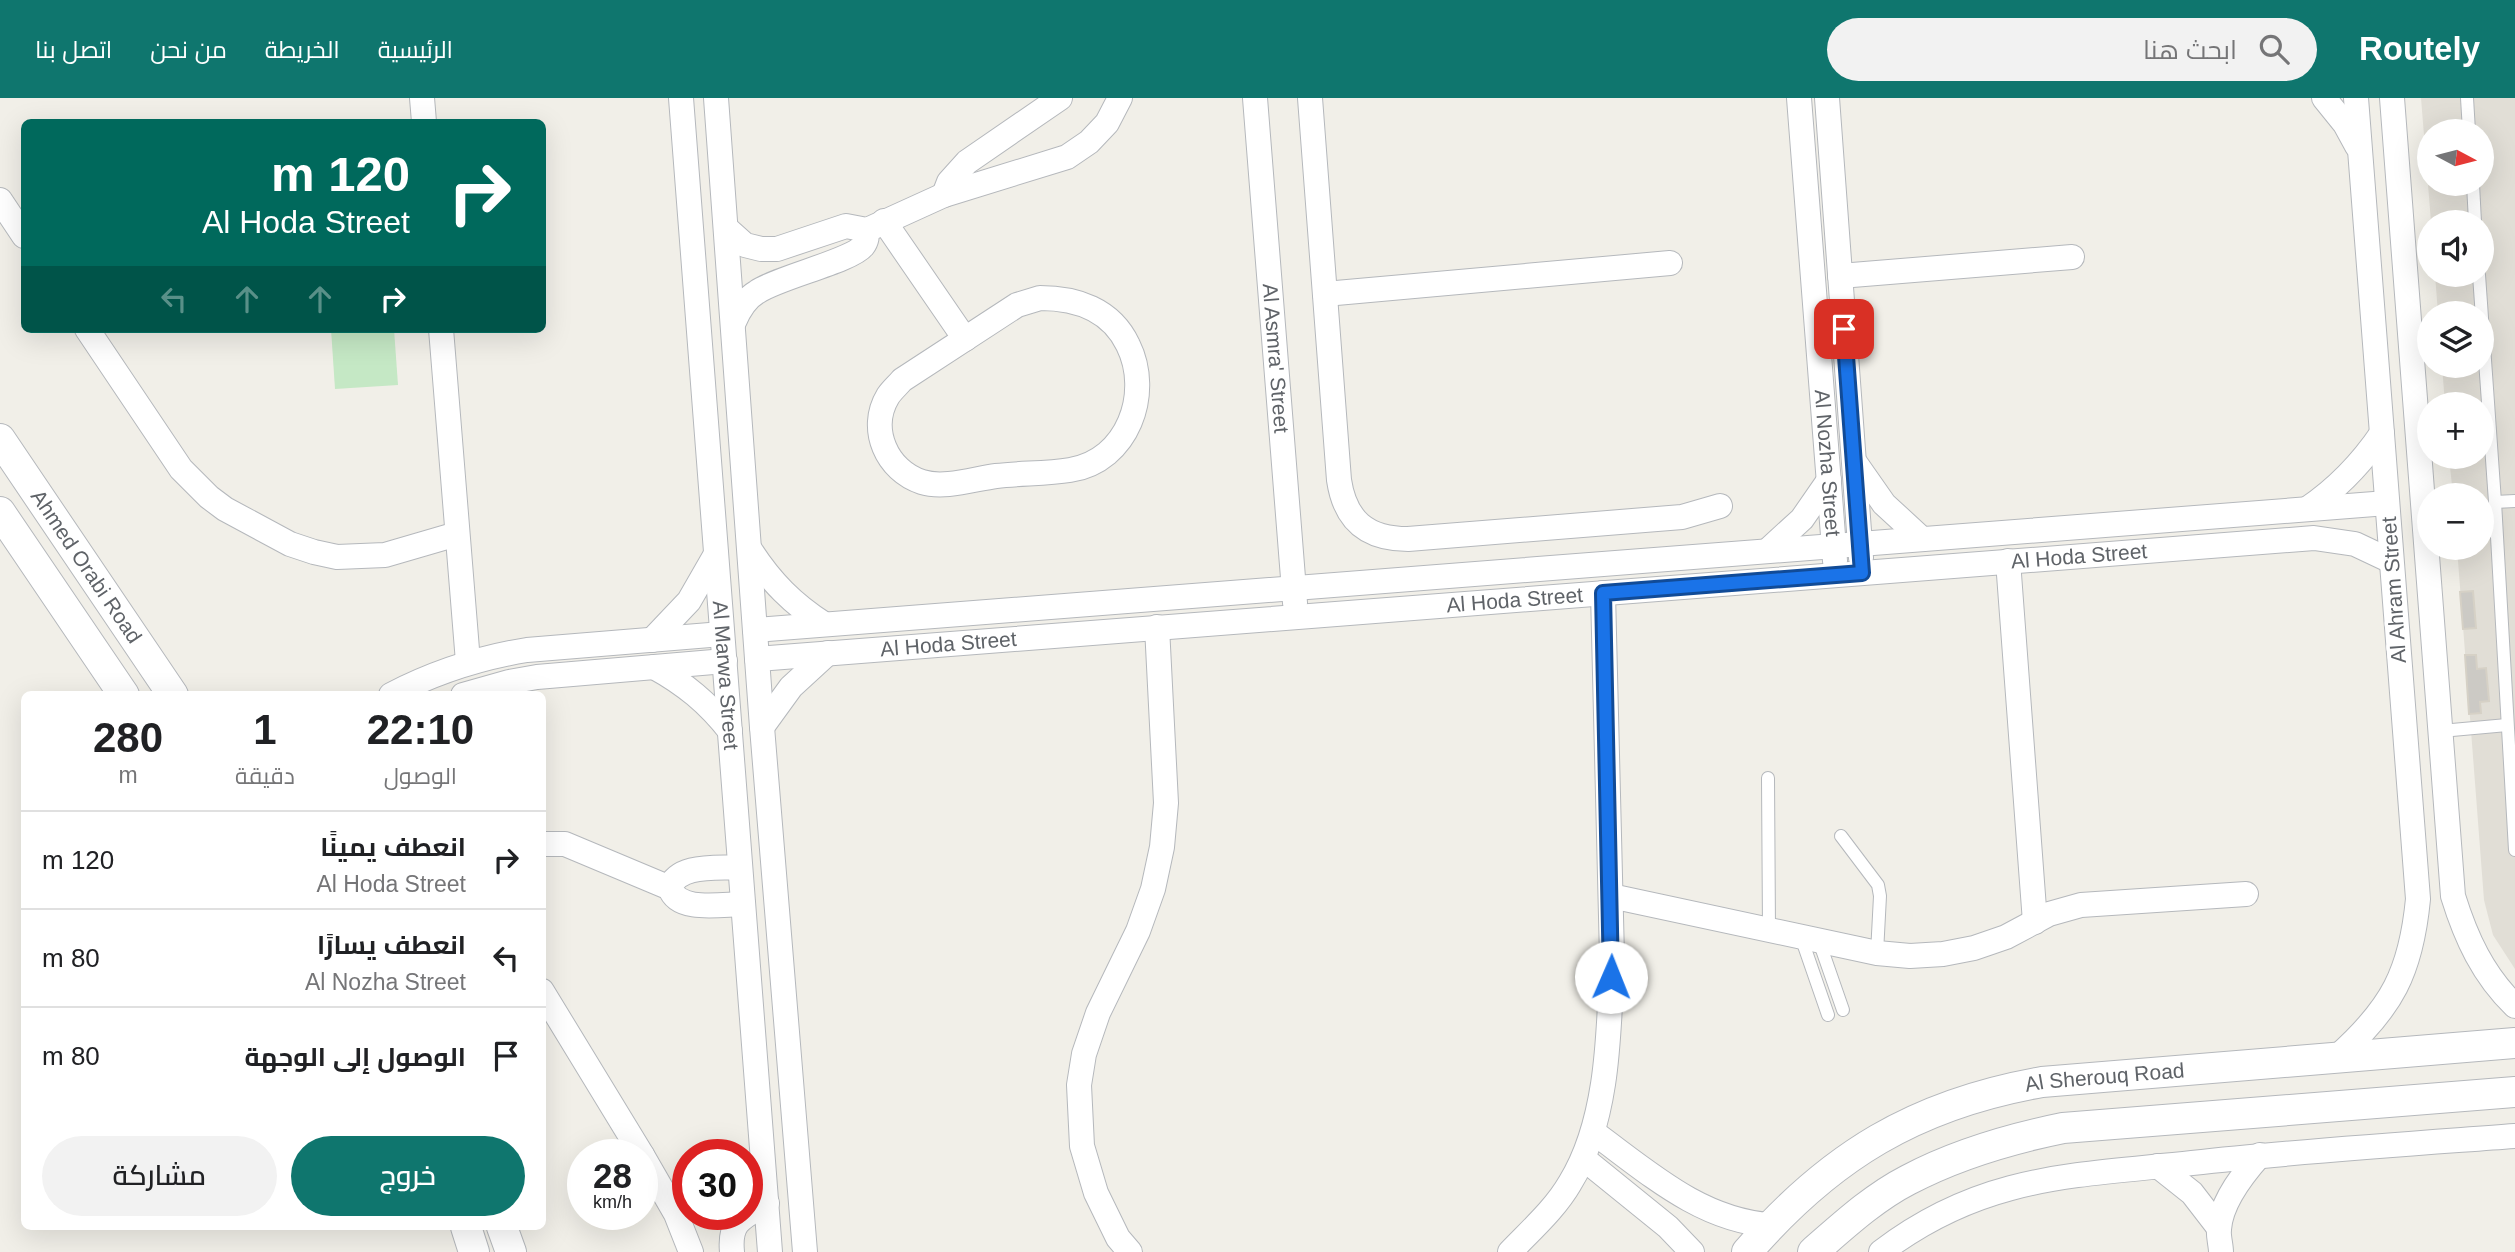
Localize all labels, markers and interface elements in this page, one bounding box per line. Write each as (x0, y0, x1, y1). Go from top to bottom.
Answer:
search box (1827, 18, 2317, 81)
icon: search (2255, 30, 2293, 68)
text: Routely (2359, 30, 2480, 67)
text: ابحث هنا (2143, 35, 2237, 65)
text: اتصل بنا (35, 36, 112, 63)
text: من نحن (150, 36, 227, 63)
text: الخريطة (265, 36, 340, 63)
text: الرئيسية (378, 36, 453, 63)
north arrow (2417, 119, 2494, 196)
map controls (2417, 119, 2494, 560)
text: 120 m (271, 147, 410, 201)
icon: right (434, 147, 525, 238)
text: Al Hoda Street (202, 204, 410, 240)
button: sound (2417, 210, 2494, 287)
icon: left (155, 280, 193, 318)
icon: ahead (228, 280, 266, 318)
icon: ahead (301, 280, 339, 318)
icon: right (374, 280, 412, 318)
street label: Al Asmra' Street (1259, 282, 1294, 434)
pin (1814, 299, 1874, 359)
button: layers (2417, 301, 2494, 378)
icon: arrive (1825, 310, 1863, 348)
street label: Al Nozha Street (1811, 389, 1845, 537)
button: + (2417, 392, 2494, 469)
button: − (2417, 483, 2494, 560)
street label: Ahmed Orabi Road (27, 485, 147, 647)
street label: Al Ahram Street (2377, 516, 2410, 664)
street label: Al Hoda Street (2010, 539, 2148, 573)
street label: Al Hoda Street (1446, 583, 1584, 616)
street label: Al Marwa Street (709, 600, 743, 751)
street label: Al Hoda Street (879, 627, 1018, 660)
text: 1 (253, 706, 277, 753)
text: 22:10 (367, 706, 474, 753)
text: 280 (93, 714, 163, 761)
text: m (118, 762, 138, 788)
text: دقيقة (235, 763, 295, 789)
text: الوصول (384, 763, 457, 789)
text: انعطف يمينًا (320, 832, 466, 862)
icon: right (487, 841, 525, 879)
text: 120 m (42, 845, 114, 875)
text: Al Hoda Street (316, 871, 466, 897)
text: انعطف يسارًا (317, 930, 466, 960)
icon: left (487, 939, 525, 977)
position arrow (1574, 940, 1648, 1014)
text: 80 m (42, 943, 100, 973)
text: Al Nozha Street (305, 969, 466, 995)
icon: arrive (487, 1037, 525, 1075)
text: 80 m (42, 1041, 100, 1071)
text: الوصول إلى الوجهة (244, 1042, 466, 1072)
street label: Al Sherouq Road (2023, 1058, 2185, 1096)
button: مشاركة (42, 1136, 277, 1216)
button: خروج (291, 1136, 525, 1216)
speed limit sign: 30 (672, 1139, 763, 1230)
text: 28 (593, 1156, 632, 1195)
text: km/h (593, 1192, 632, 1212)

